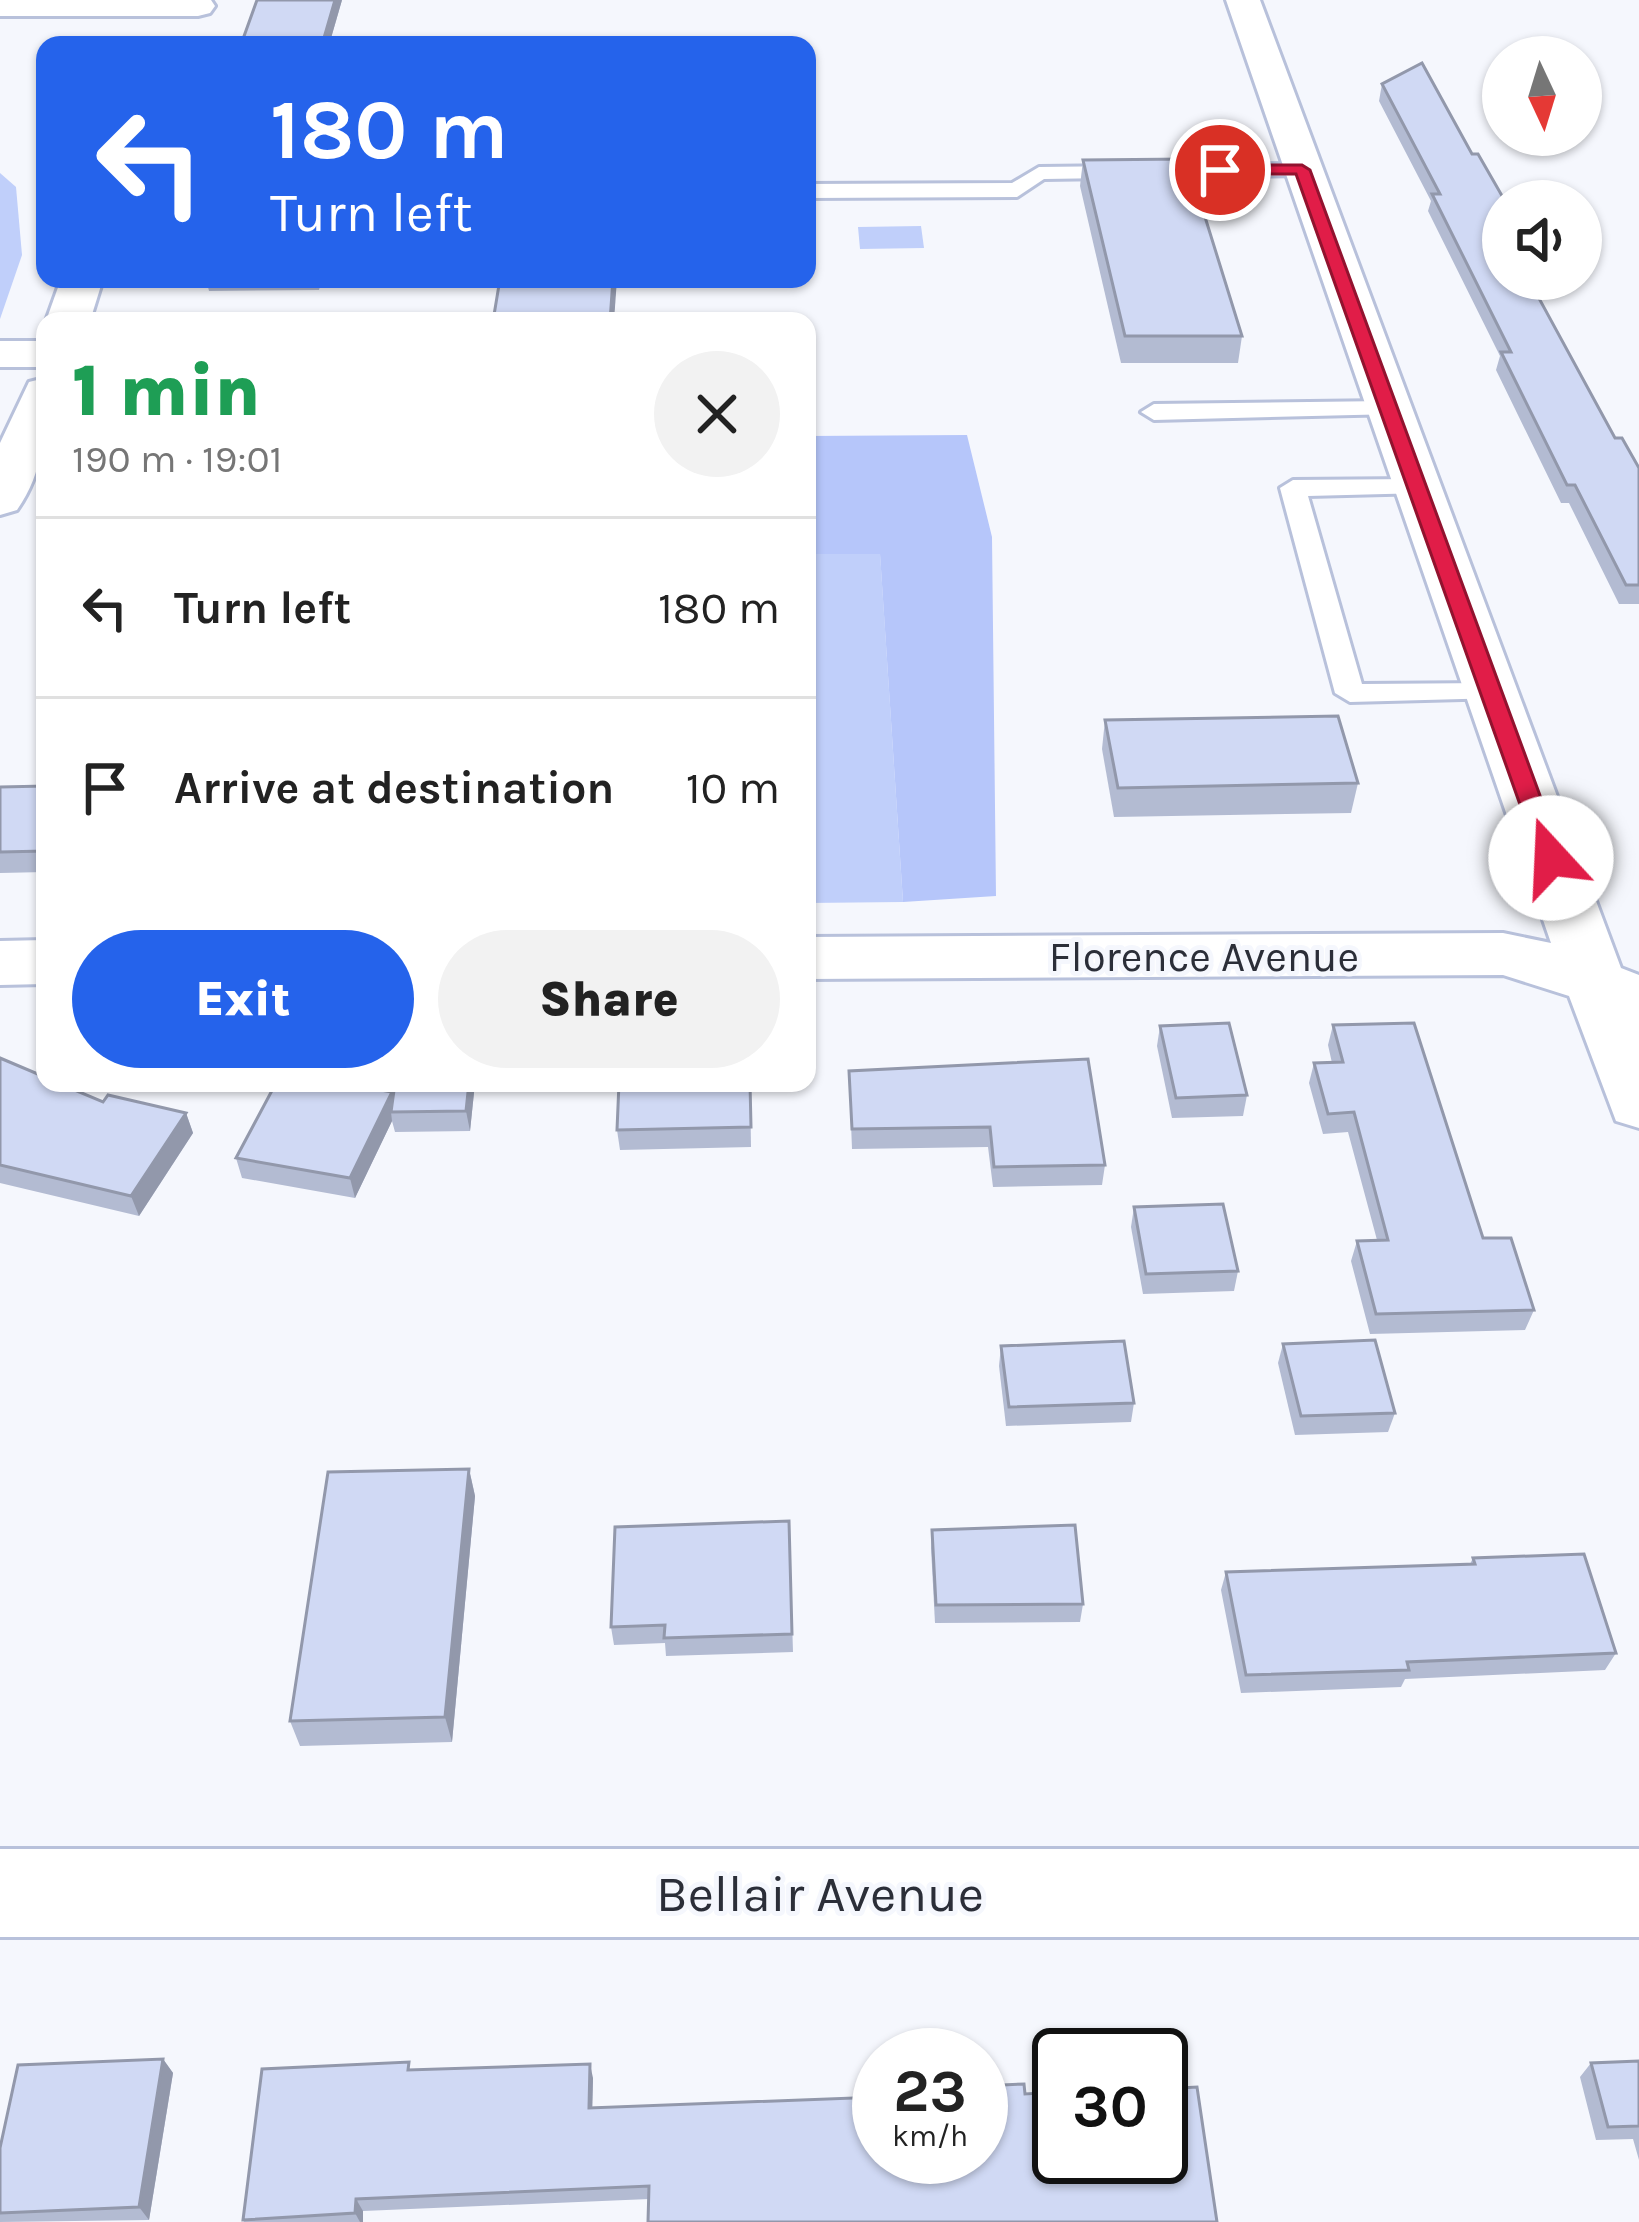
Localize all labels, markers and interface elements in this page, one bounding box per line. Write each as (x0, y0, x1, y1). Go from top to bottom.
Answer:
north arrow (1482, 36, 1602, 156)
map controls (1482, 36, 1602, 300)
text: 180 m (270, 81, 508, 179)
icon: left (72, 84, 228, 240)
pin (1169, 119, 1271, 221)
icon: arrive (1187, 137, 1253, 203)
button: sound (1482, 180, 1602, 300)
text: Turn left (270, 181, 473, 245)
text: 1 min (72, 349, 261, 433)
button: close (654, 351, 780, 477)
text: 190 m · 19:01 (72, 436, 282, 482)
icon: left (72, 575, 138, 641)
text: Turn left (174, 582, 351, 634)
text: 180 m (658, 582, 780, 634)
icon: arrive (72, 755, 138, 821)
text: Arrive at destination (174, 762, 614, 814)
text: 10 m (686, 762, 780, 814)
position arrow (1488, 795, 1614, 921)
button: Exit (72, 930, 414, 1068)
button: Share (438, 930, 780, 1068)
street label: Florence Avenue (1049, 932, 1359, 982)
street label: Bellair Avenue (656, 1864, 984, 1924)
speed limit sign: 30 (1032, 2028, 1188, 2184)
text: 23 (893, 2056, 967, 2126)
text: km/h (892, 2118, 968, 2154)

